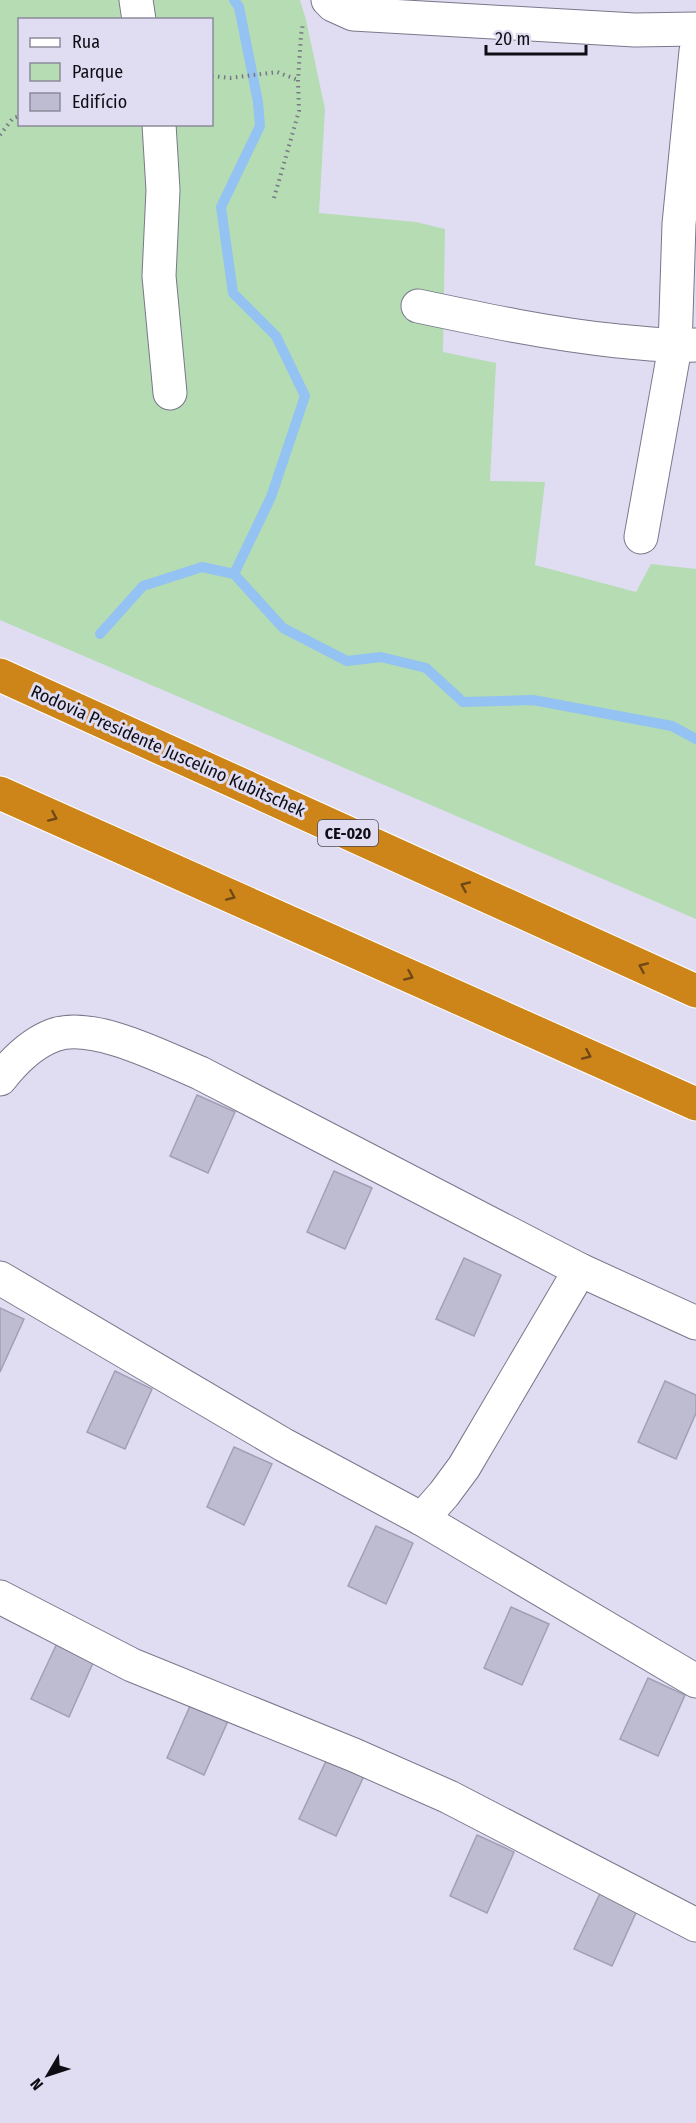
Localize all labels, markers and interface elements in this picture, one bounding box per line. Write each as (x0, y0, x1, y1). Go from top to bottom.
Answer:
legend (18, 18, 213, 126)
scale bar (486, 18, 586, 56)
text: 20 m (495, 28, 530, 50)
text: Rua (72, 31, 100, 53)
text: Parque (72, 61, 123, 83)
text: Edifício (72, 91, 127, 113)
street label: Rodovia Presidente Juscelino Kubitschek (27, 680, 309, 822)
one-way arrow (47, 809, 58, 821)
road number: CE-020 (318, 820, 378, 846)
one-way arrow (461, 881, 472, 893)
one-way arrow (225, 889, 236, 901)
one-way arrow (638, 962, 649, 974)
one-way arrow (403, 968, 414, 980)
one-way arrow (581, 1048, 592, 1060)
north arrow (18, 2045, 78, 2105)
text: N (26, 2074, 47, 2094)

